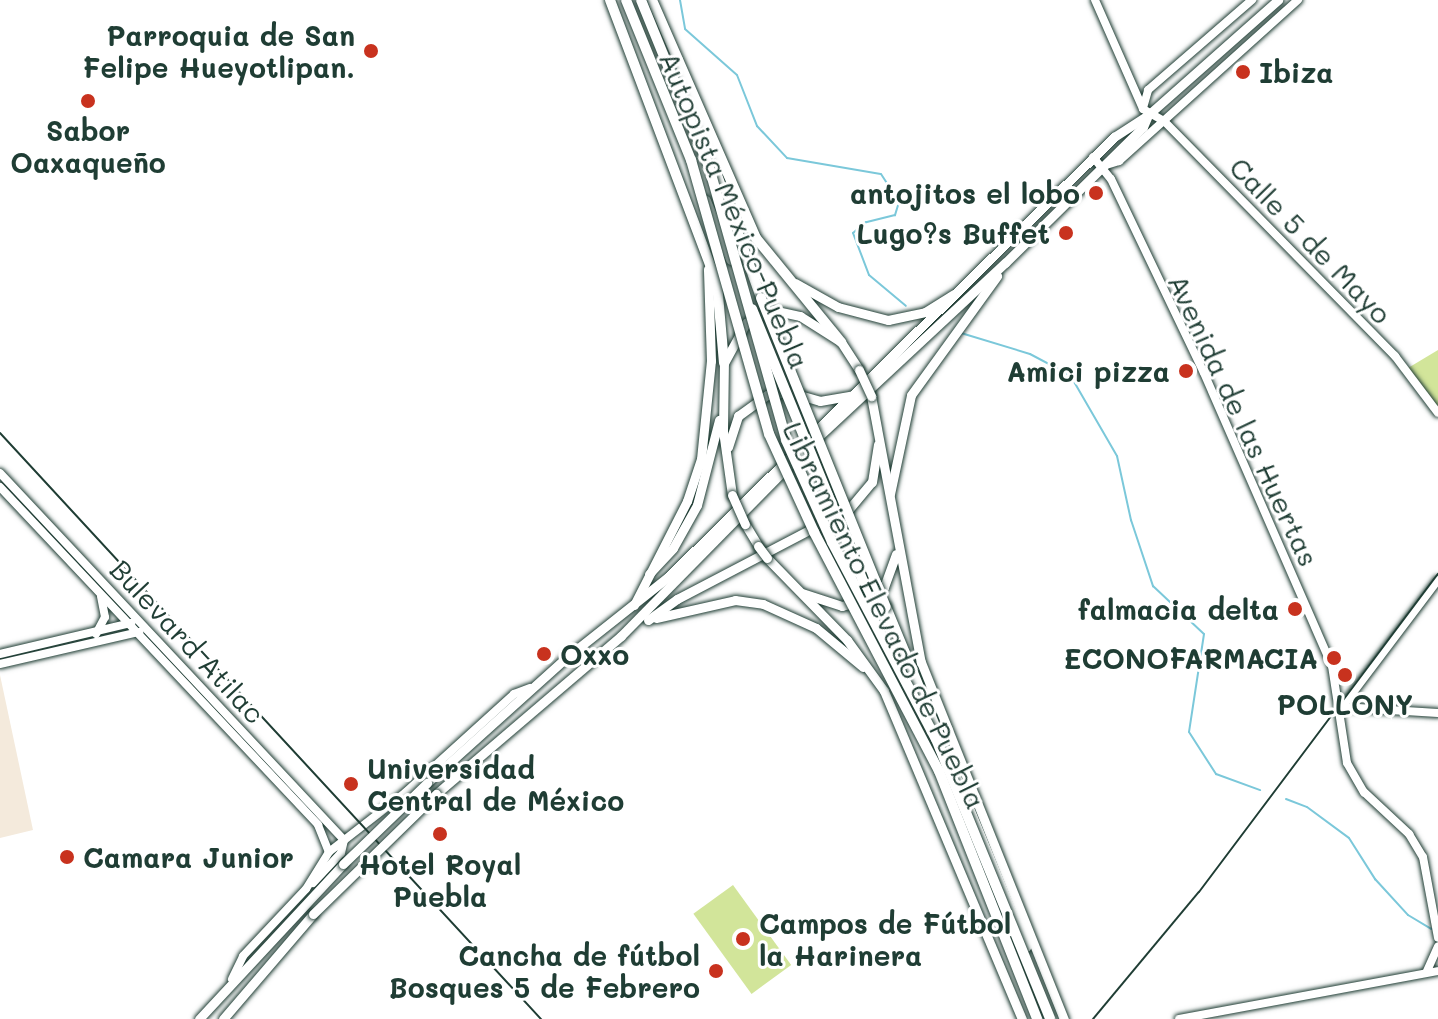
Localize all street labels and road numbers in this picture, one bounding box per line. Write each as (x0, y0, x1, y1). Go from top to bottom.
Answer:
street label: Autopista México-Puebla (653, 46, 817, 374)
street label: Calle 5 de Mayo (1223, 150, 1399, 330)
street label: Avenida de las Huertas (1162, 269, 1326, 571)
street label: Libramiento Elevado de Puebla (776, 416, 994, 814)
street label: Bulevard Atilac (104, 552, 272, 730)

